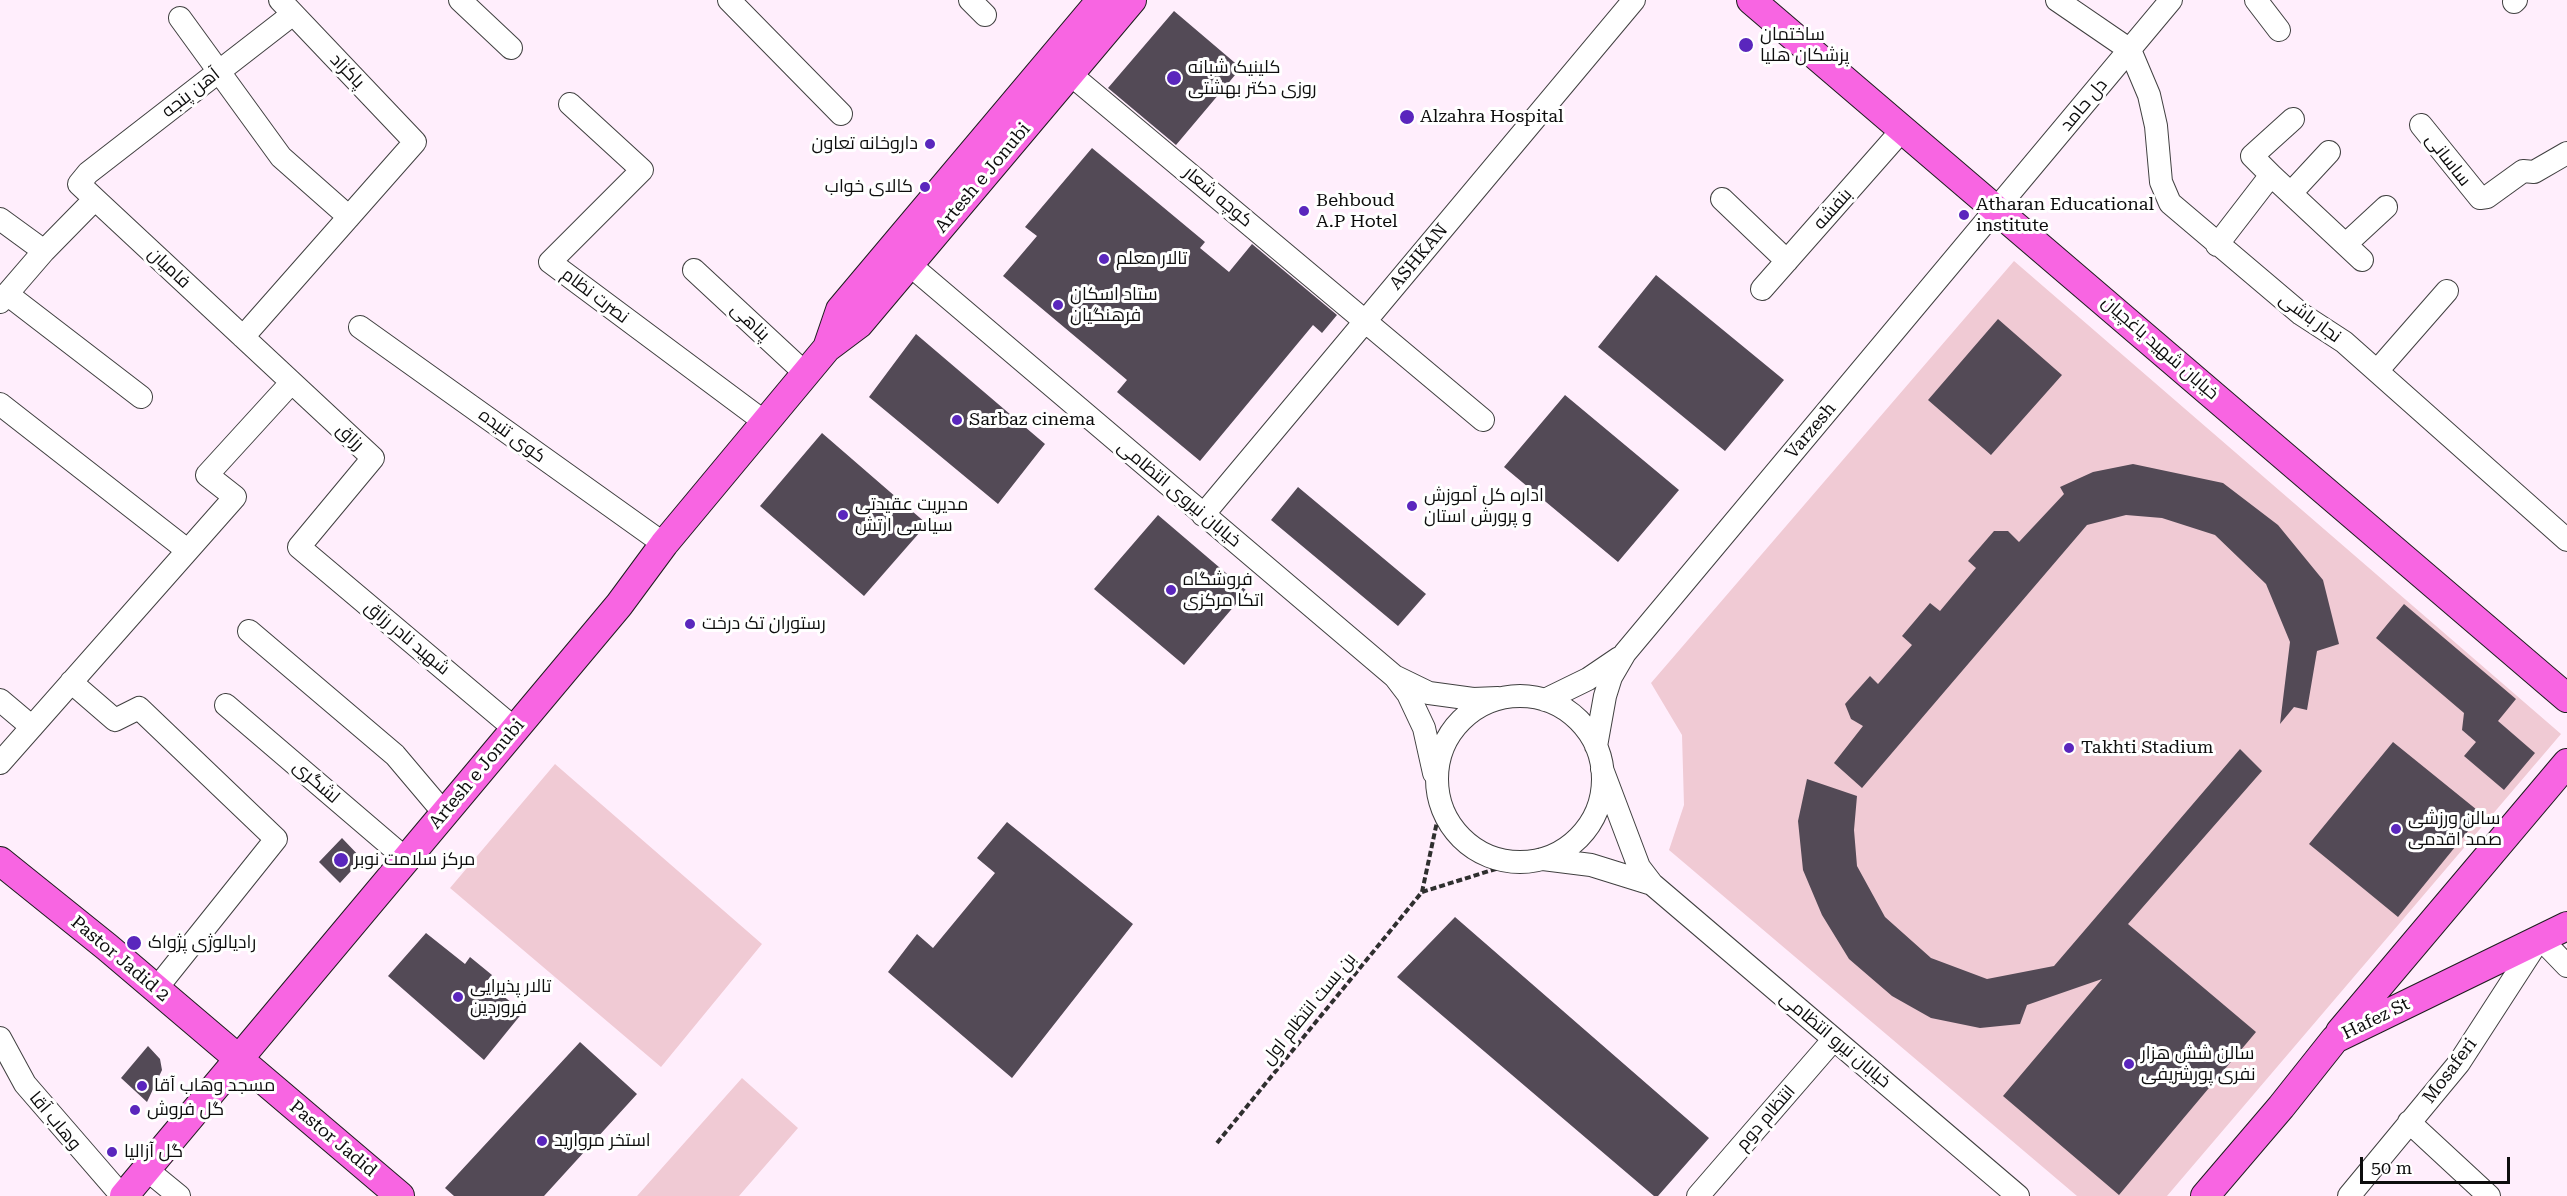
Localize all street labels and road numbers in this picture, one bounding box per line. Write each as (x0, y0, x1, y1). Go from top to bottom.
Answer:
street label: پاکزاد (325, 49, 369, 93)
street label: آهن پنجه (158, 64, 224, 122)
street label: دل حامد (2056, 74, 2112, 136)
street label: Artesh e Jonubi (931, 119, 1035, 237)
street label: ساسانی (2421, 129, 2475, 191)
street label: کوچه شعار (1179, 162, 1257, 232)
street label: بنفشه (1809, 184, 1857, 234)
street label: ASHKAN (1385, 220, 1453, 294)
street label: فامیان (143, 243, 195, 293)
street label: نصرت نظام (557, 264, 633, 328)
street label: نجار باشی (2275, 288, 2345, 348)
street label: خیابان شهید یاغچیان (2097, 291, 2223, 405)
street label: پناهی (726, 299, 774, 345)
street label: Varzesh (1781, 398, 1841, 464)
street label: کوی تنیده (474, 404, 550, 468)
street label: رزاق (332, 419, 368, 455)
street label: خیابان نیروی انتظامی (1113, 436, 1245, 552)
street label: شهید نادر رزاق (360, 596, 454, 680)
street label: Artesh e Jonubi (425, 715, 529, 833)
street label: لشگری (288, 756, 344, 808)
street label: Pastor Jadid 2 (66, 912, 174, 1006)
street label: بن بست انتظام اول (1257, 949, 1361, 1069)
street label: خیابان نیرو انتظامی (1775, 987, 1895, 1093)
street label: Hafez St (2339, 993, 2413, 1045)
street label: Mosaferi (2418, 1034, 2482, 1108)
street label: انتظام دوم (1732, 1081, 1800, 1155)
street label: وهاب آقا (24, 1088, 86, 1154)
street label: Pastor Jadid (285, 1096, 381, 1182)

